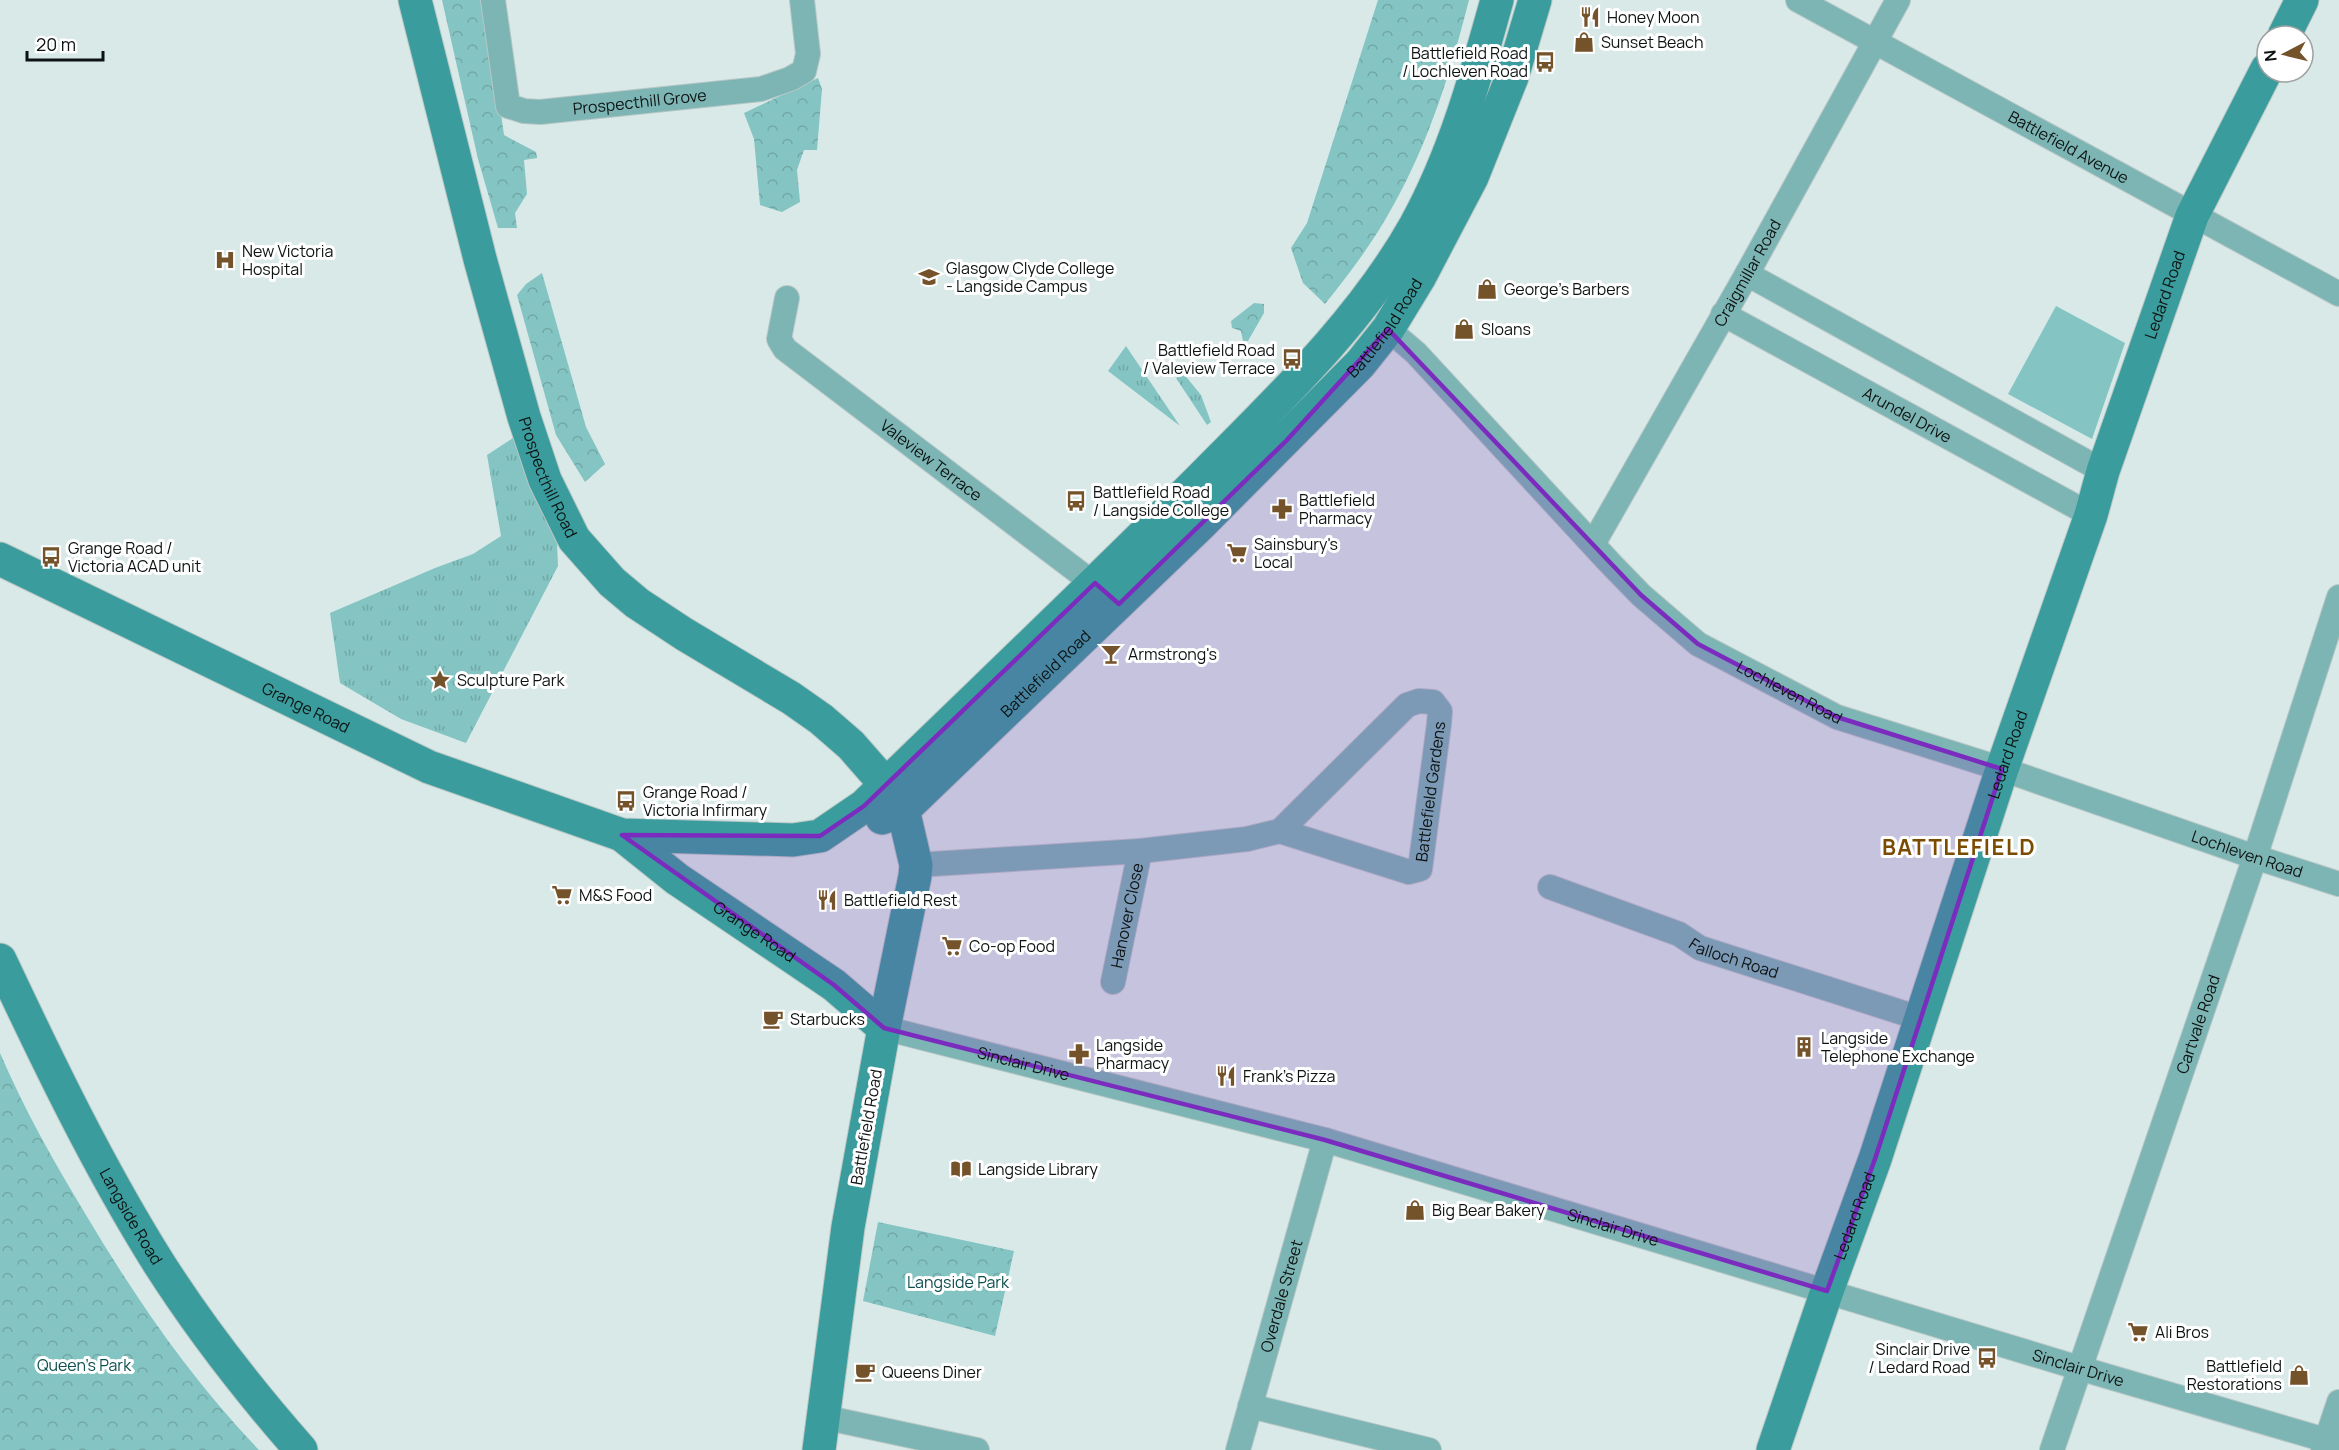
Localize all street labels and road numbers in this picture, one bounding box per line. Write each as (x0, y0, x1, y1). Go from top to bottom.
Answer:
street label: Prospecthill Grove (572, 84, 708, 120)
street label: Battlefield Avenue (2005, 105, 2133, 189)
street label: Craigmillar Road (1708, 215, 1786, 330)
street label: Ledard Road (2139, 248, 2190, 342)
street label: Battlefield Road (1342, 274, 1427, 382)
street label: Arundel Drive (1859, 381, 1956, 448)
street label: Prospecthill Road (514, 414, 583, 541)
street label: Valeview Terrace (876, 414, 987, 506)
street label: Battlefield Road (996, 625, 1095, 722)
street label: Lochleven Road (1733, 655, 1846, 729)
street label: Grange Road (258, 677, 354, 738)
street label: Ledard Road (1982, 707, 2033, 802)
street label: Battlefield Gardens (1410, 720, 1450, 863)
street label: Lochleven Road (2189, 825, 2306, 883)
street label: Hanover Close (1105, 861, 1148, 970)
street label: Grange Road (709, 896, 800, 967)
street label: Falloch Road (1685, 933, 1781, 983)
street label: Cartvale Road (2171, 972, 2225, 1077)
street label: Sinclair Drive (975, 1041, 1072, 1086)
street label: Battlefield Road (845, 1067, 887, 1187)
street label: Langside Road (94, 1164, 168, 1269)
street label: Ledard Road (1828, 1169, 1880, 1263)
street label: Sinclair Drive (1565, 1203, 1662, 1251)
street label: Overdale Street (1255, 1237, 1308, 1355)
street label: Sinclair Drive (2030, 1344, 2127, 1392)

